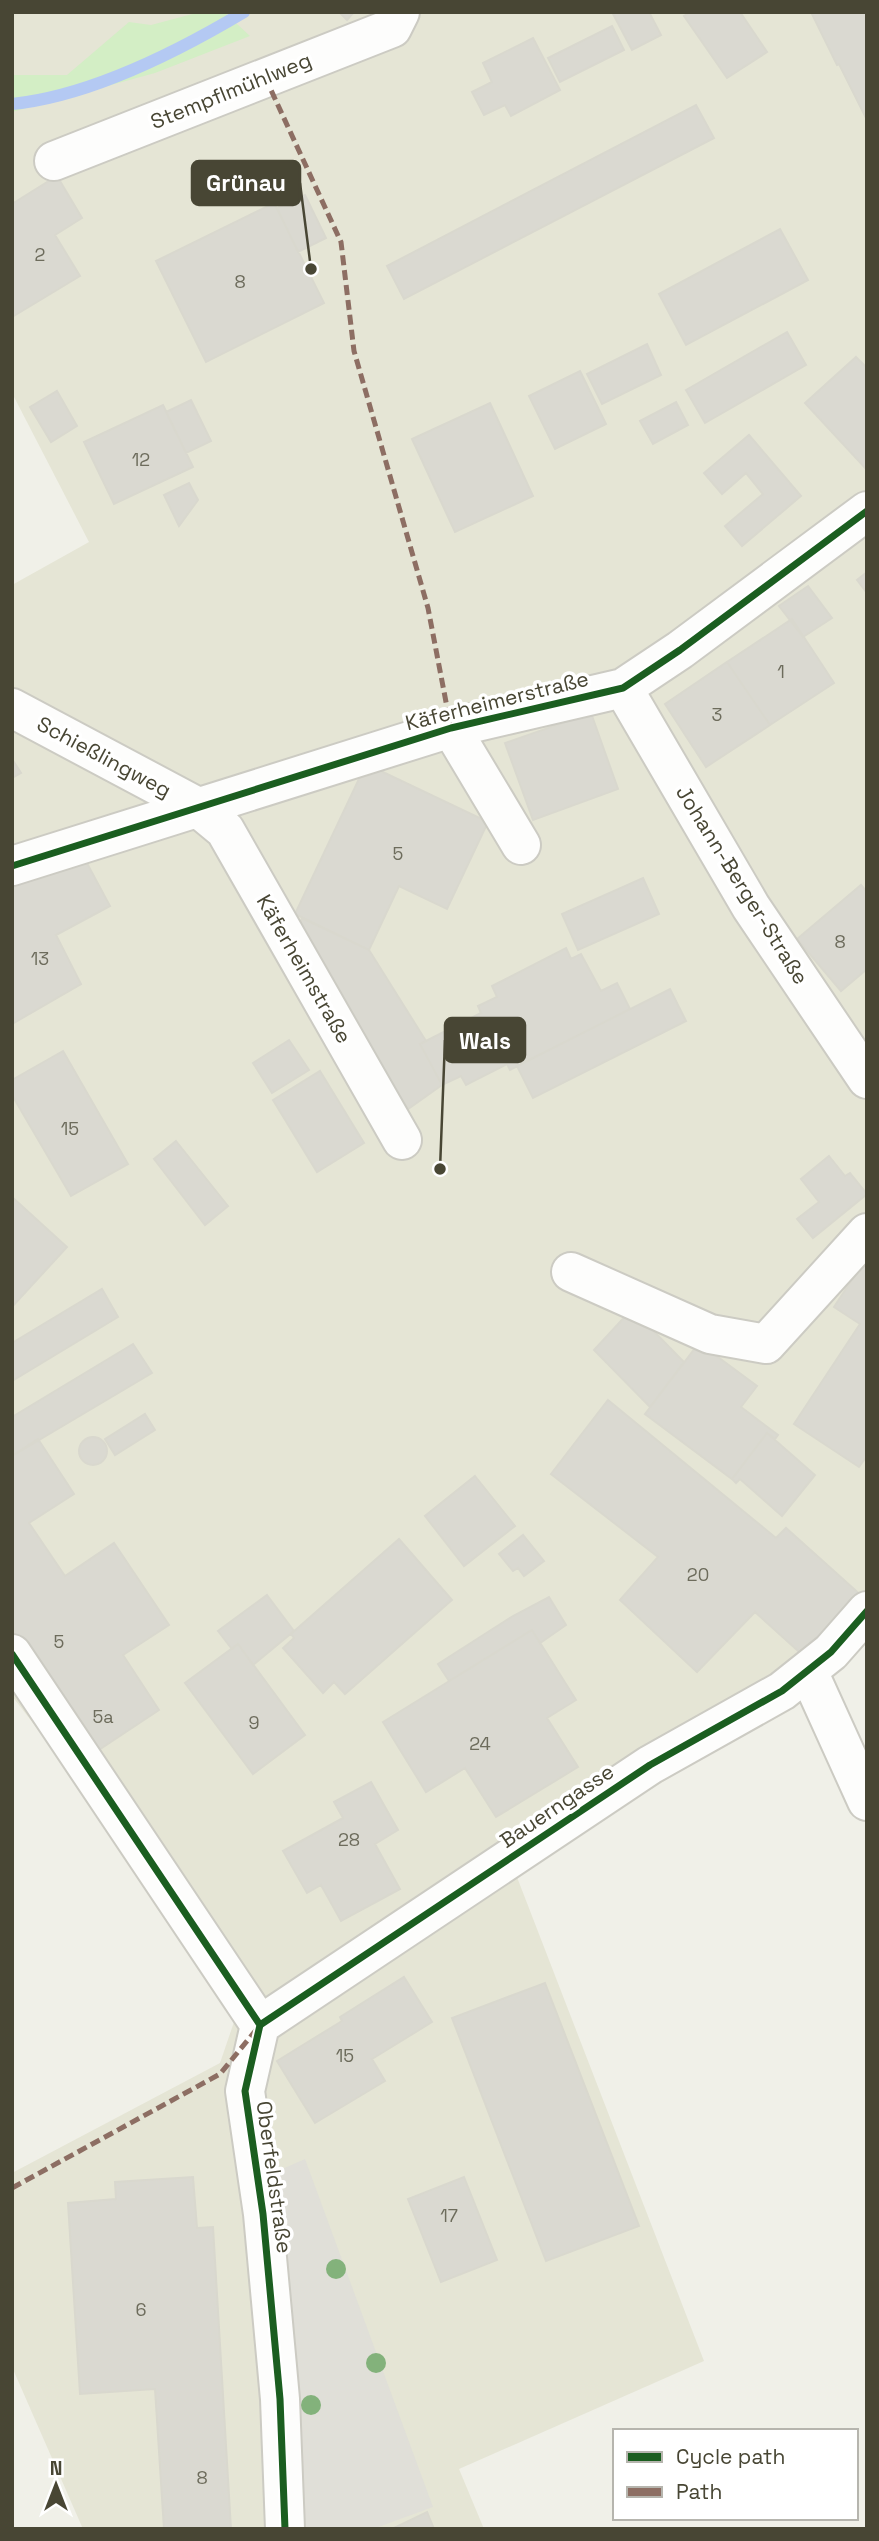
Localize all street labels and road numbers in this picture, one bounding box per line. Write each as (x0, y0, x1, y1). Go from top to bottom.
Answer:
street label: Stempflmühlweg (146, 46, 315, 135)
street label: Käferheimerstraße (403, 665, 591, 736)
street label: Schießlingweg (32, 710, 176, 803)
street label: Johann-Berger-Straße (670, 780, 815, 989)
street label: Käferheimstraße (251, 889, 358, 1048)
street label: Bauerngasse (495, 1758, 619, 1854)
street label: Oberfeldstraße (250, 2099, 299, 2255)

